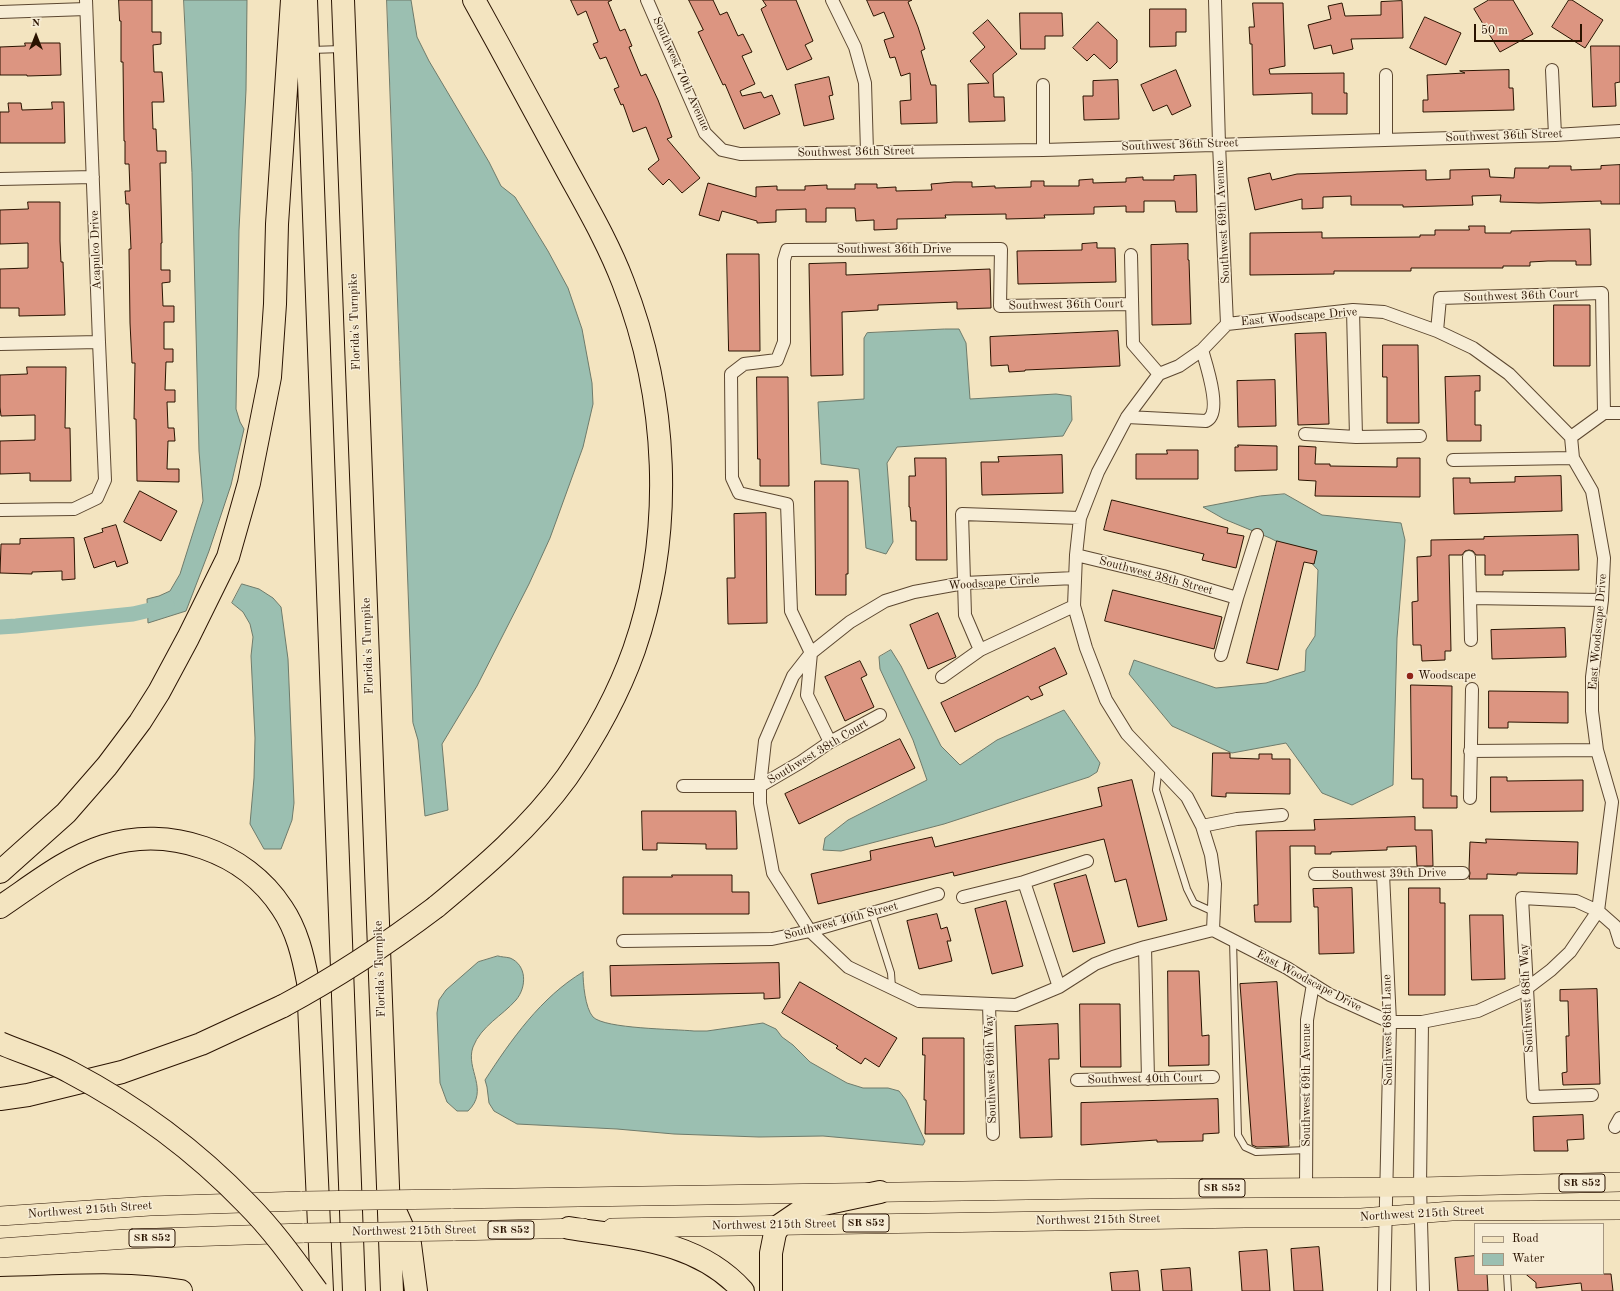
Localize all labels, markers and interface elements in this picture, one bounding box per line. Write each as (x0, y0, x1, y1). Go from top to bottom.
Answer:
street label: Southwest 70th Avenue (649, 15, 713, 133)
north arrow (16, 16, 56, 56)
scale bar (1476, 16, 1584, 42)
text: N (32, 18, 40, 29)
text: 50 m (1481, 25, 1508, 37)
street label: Southwest 36th Street (1445, 127, 1563, 145)
street label: Southwest 36th Street (1121, 136, 1239, 154)
street label: Southwest 36th Street (797, 144, 915, 160)
street label: Southwest 69th Avenue (1213, 160, 1233, 284)
street label: Acapulco Drive (87, 210, 105, 290)
street label: Southwest 36th Drive (837, 243, 951, 257)
street label: Florida's Turnpike (346, 273, 364, 371)
street label: Southwest 36th Court (1463, 287, 1579, 305)
street label: Southwest 36th Court (1008, 297, 1124, 313)
street label: East Woodscape Drive (1240, 305, 1358, 329)
street label: Southwest 38th Street (1097, 554, 1215, 598)
street label: Woodscape Circle (948, 573, 1040, 593)
street label: East Woodscape Drive (1586, 573, 1610, 691)
street label: Florida's Turnpike (359, 597, 377, 695)
place label: Woodscape (1418, 669, 1476, 683)
marker: Woodscape (1405, 671, 1415, 681)
street label: Southwest 38th Court (765, 716, 871, 788)
street label: Southwest 39th Drive (1332, 866, 1446, 882)
street label: Southwest 40th Street (782, 899, 900, 943)
street label: Florida's Turnpike (371, 920, 389, 1018)
street label: Southwest 68th Way (1517, 943, 1537, 1053)
street label: East Woodscape Drive (1254, 947, 1364, 1015)
street label: Southwest 68th Lane (1380, 974, 1396, 1086)
street label: Southwest 69th Way (982, 1014, 1000, 1124)
street label: Southwest 69th Avenue (1300, 1023, 1314, 1147)
street label: Southwest 40th Court (1087, 1071, 1203, 1087)
road number: SR 852 (1559, 1174, 1605, 1192)
road number: SR 852 (1199, 1179, 1245, 1197)
street label: Northwest 215th Street (27, 1198, 153, 1222)
street label: Northwest 215th Street (1359, 1204, 1485, 1224)
street label: Northwest 215th Street (1036, 1212, 1160, 1228)
road number: SR 852 (843, 1214, 889, 1232)
street label: Northwest 215th Street (712, 1217, 836, 1233)
road number: SR 852 (488, 1221, 534, 1239)
street label: Northwest 215th Street (352, 1223, 476, 1239)
legend (1474, 1223, 1604, 1275)
road number: SR 852 (129, 1229, 175, 1247)
text: Road (1512, 1233, 1539, 1245)
text: Water (1512, 1253, 1544, 1265)

